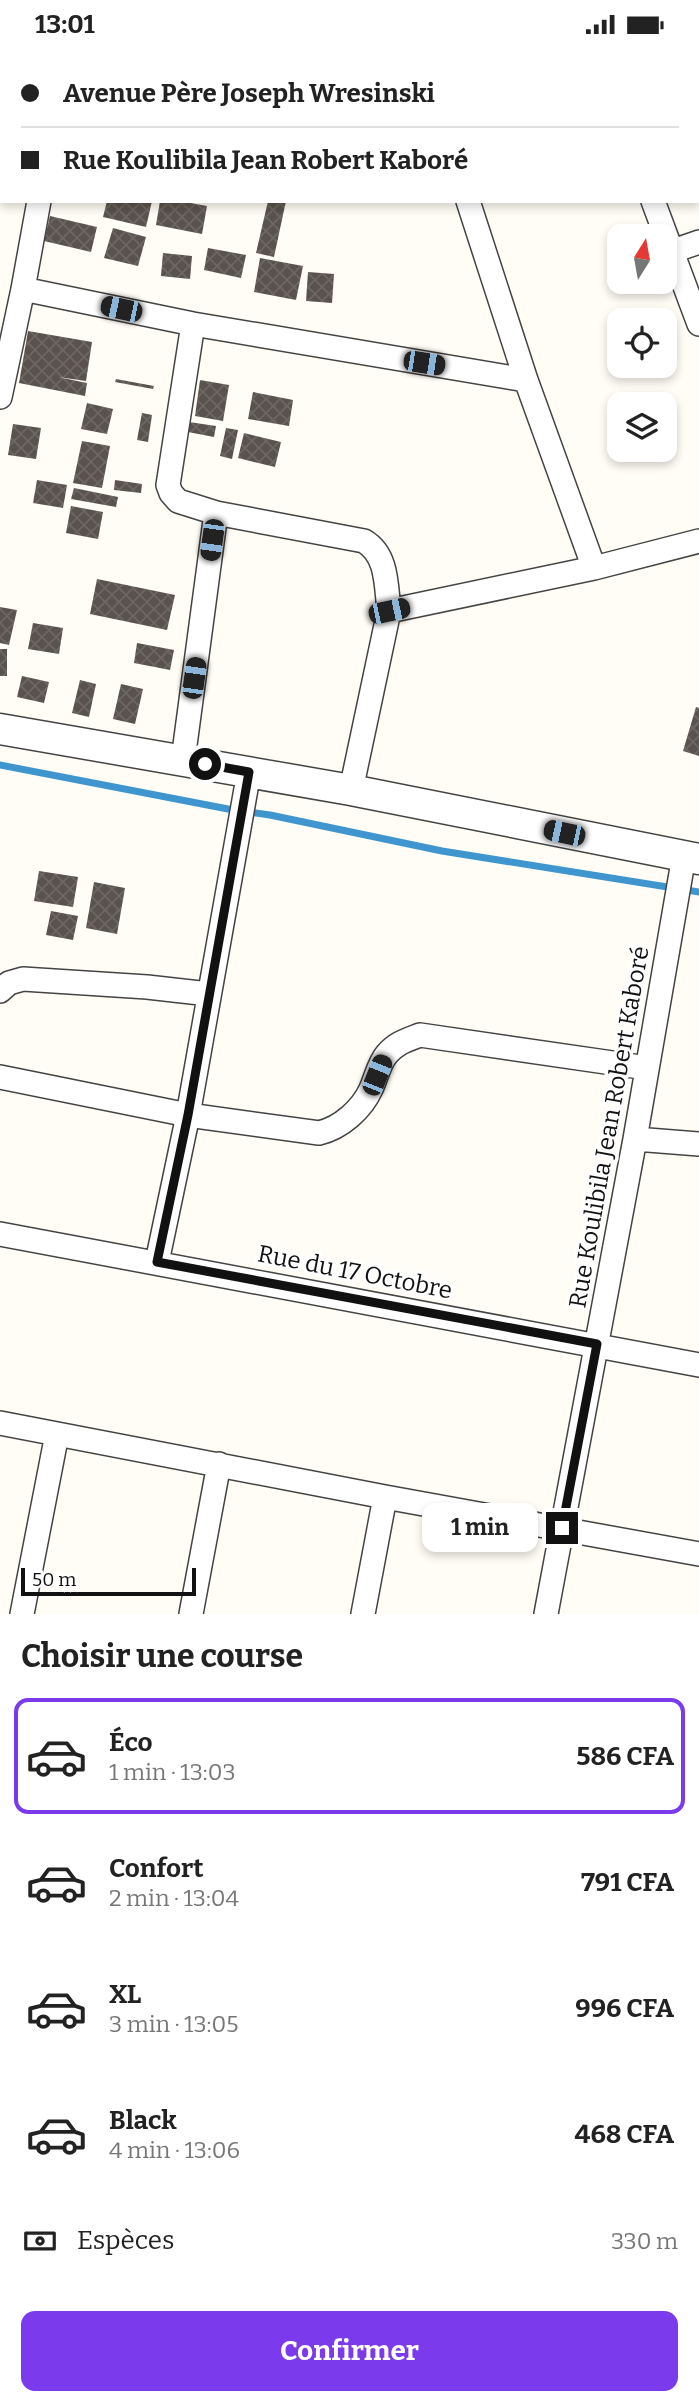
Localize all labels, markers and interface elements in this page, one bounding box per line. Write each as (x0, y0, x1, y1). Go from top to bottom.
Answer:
text: 13:01 (35, 9, 95, 40)
text: Avenue Père Joseph Wresinski (63, 78, 435, 109)
text: Rue Koulibila Jean Robert Kaboré (63, 145, 468, 176)
north arrow (607, 224, 677, 294)
map controls (607, 224, 677, 462)
car (99, 294, 144, 324)
button: locate (607, 308, 677, 378)
car (402, 349, 447, 377)
button: layers (607, 392, 677, 462)
car (199, 518, 226, 562)
car (367, 596, 412, 626)
car (181, 656, 208, 700)
route start (189, 748, 221, 780)
car (542, 818, 587, 848)
street label: Rue Koulibila Jean Robert Kaboré (563, 944, 655, 1310)
car (360, 1052, 395, 1098)
street label: Rue du 17 Octobre (255, 1239, 455, 1305)
callout: 1 min (422, 1503, 538, 1553)
route end (546, 1512, 578, 1544)
text: 1 min (451, 1513, 509, 1541)
scale bar (21, 1565, 196, 1597)
text: 50 m (32, 1568, 76, 1591)
text: Choisir une course (21, 1637, 303, 1675)
icon: car (25, 1725, 88, 1788)
text: Éco (109, 1727, 152, 1758)
text: 586 CFA (576, 1741, 674, 1772)
text: 1 min · 13:03 (109, 1758, 236, 1786)
icon: car (25, 1851, 88, 1914)
text: Confort (109, 1853, 204, 1884)
text: 791 CFA (581, 1867, 674, 1898)
text: 2 min · 13:04 (109, 1884, 239, 1912)
icon: car (25, 1977, 88, 2040)
text: XL (109, 1979, 141, 2010)
text: 996 CFA (575, 1993, 674, 2024)
text: 3 min · 13:05 (109, 2010, 238, 2038)
icon: car (25, 2103, 88, 2166)
text: Black (109, 2105, 177, 2136)
text: 468 CFA (575, 2119, 674, 2150)
text: 4 min · 13:06 (109, 2136, 240, 2164)
icon: cash (21, 2222, 59, 2260)
text: Espèces (77, 2225, 174, 2256)
text: 330 m (611, 2227, 678, 2255)
button: Confirmer (21, 2311, 678, 2391)

